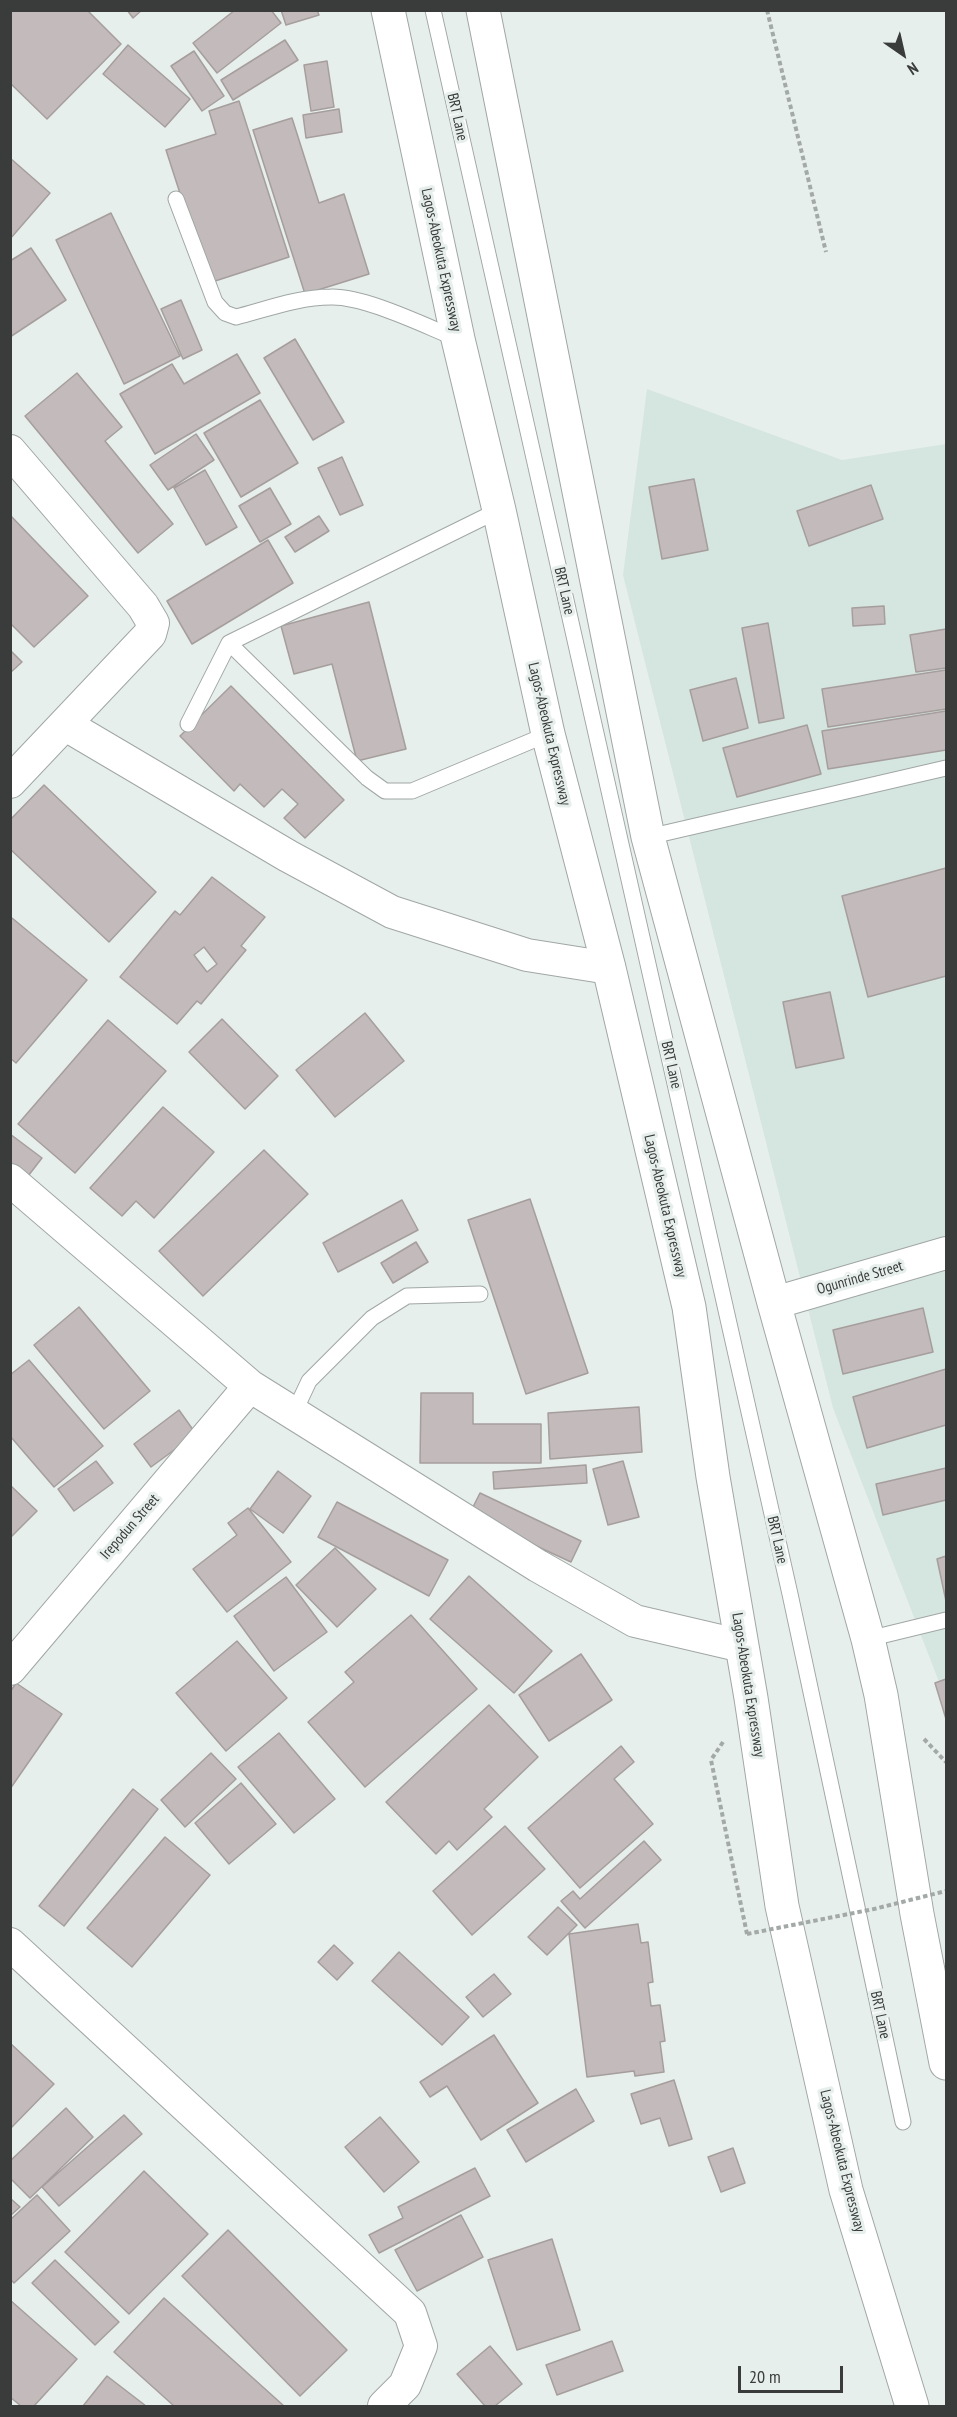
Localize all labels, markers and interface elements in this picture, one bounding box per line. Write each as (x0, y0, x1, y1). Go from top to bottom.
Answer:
north arrow (873, 24, 933, 84)
text: N (904, 58, 922, 80)
street label: BRT Lane (443, 91, 471, 143)
street label: Lagos-Abeokuta Expressway (417, 187, 465, 333)
street label: BRT Lane (550, 565, 578, 617)
street label: Lagos-Abeokuta Expressway (524, 661, 574, 807)
street label: BRT Lane (657, 1039, 685, 1091)
street label: Lagos-Abeokuta Expressway (640, 1133, 690, 1279)
street label: Ogunrinde Street (815, 1257, 905, 1299)
street label: Irepodun Street (97, 1491, 163, 1563)
street label: BRT Lane (763, 1514, 791, 1566)
street label: Lagos-Abeokuta Expressway (728, 1611, 768, 1759)
street label: BRT Lane (866, 1990, 894, 2040)
street label: Lagos-Abeokuta Expressway (816, 2088, 868, 2234)
scale bar (741, 2354, 846, 2392)
text: 20 m (749, 2365, 781, 2388)

